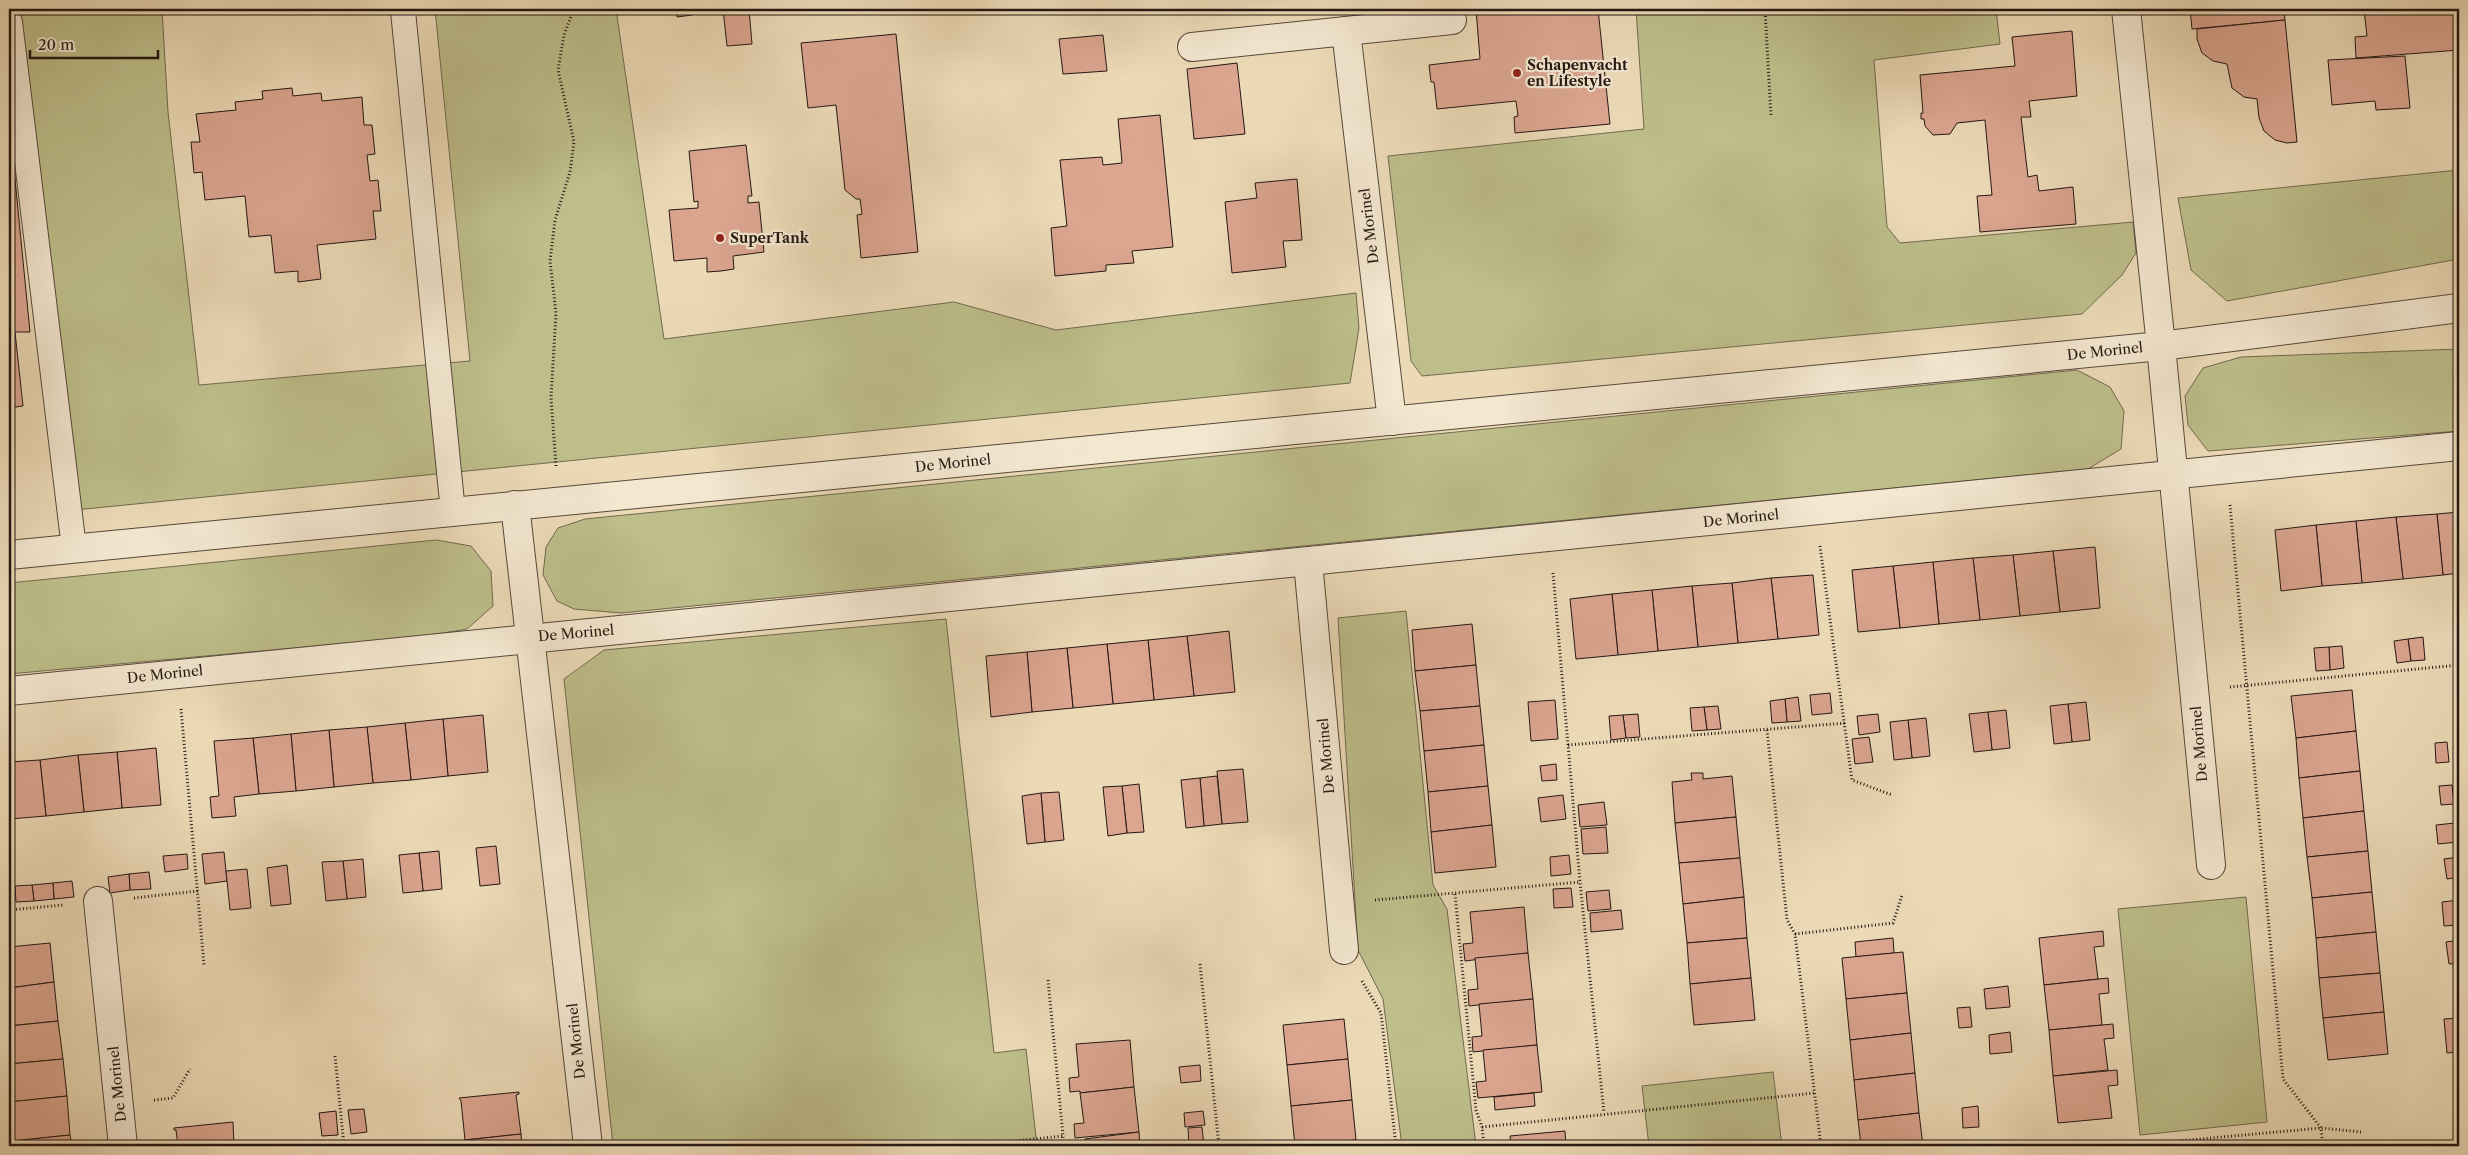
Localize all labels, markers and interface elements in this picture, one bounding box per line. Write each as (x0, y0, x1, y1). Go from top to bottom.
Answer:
scale bar (30, 28, 158, 60)
text: 20 m (38, 35, 74, 54)
place label: Schapenvacht en Lifestyle (1527, 56, 1628, 90)
marker: Schapenvacht en Lifestyle (1511, 67, 1523, 79)
street label: De Morinel (1355, 187, 1383, 265)
place label: SuperTank (730, 229, 810, 247)
marker: SuperTank (714, 232, 726, 244)
street label: De Morinel (2066, 338, 2144, 364)
street label: De Morinel (914, 450, 992, 476)
street label: De Morinel (1702, 505, 1780, 531)
street label: De Morinel (537, 621, 615, 645)
street label: De Morinel (126, 661, 204, 687)
street label: De Morinel (2187, 705, 2211, 783)
street label: De Morinel (1314, 717, 1338, 795)
street label: De Morinel (563, 1002, 589, 1080)
street label: De Morinel (104, 1045, 130, 1123)

